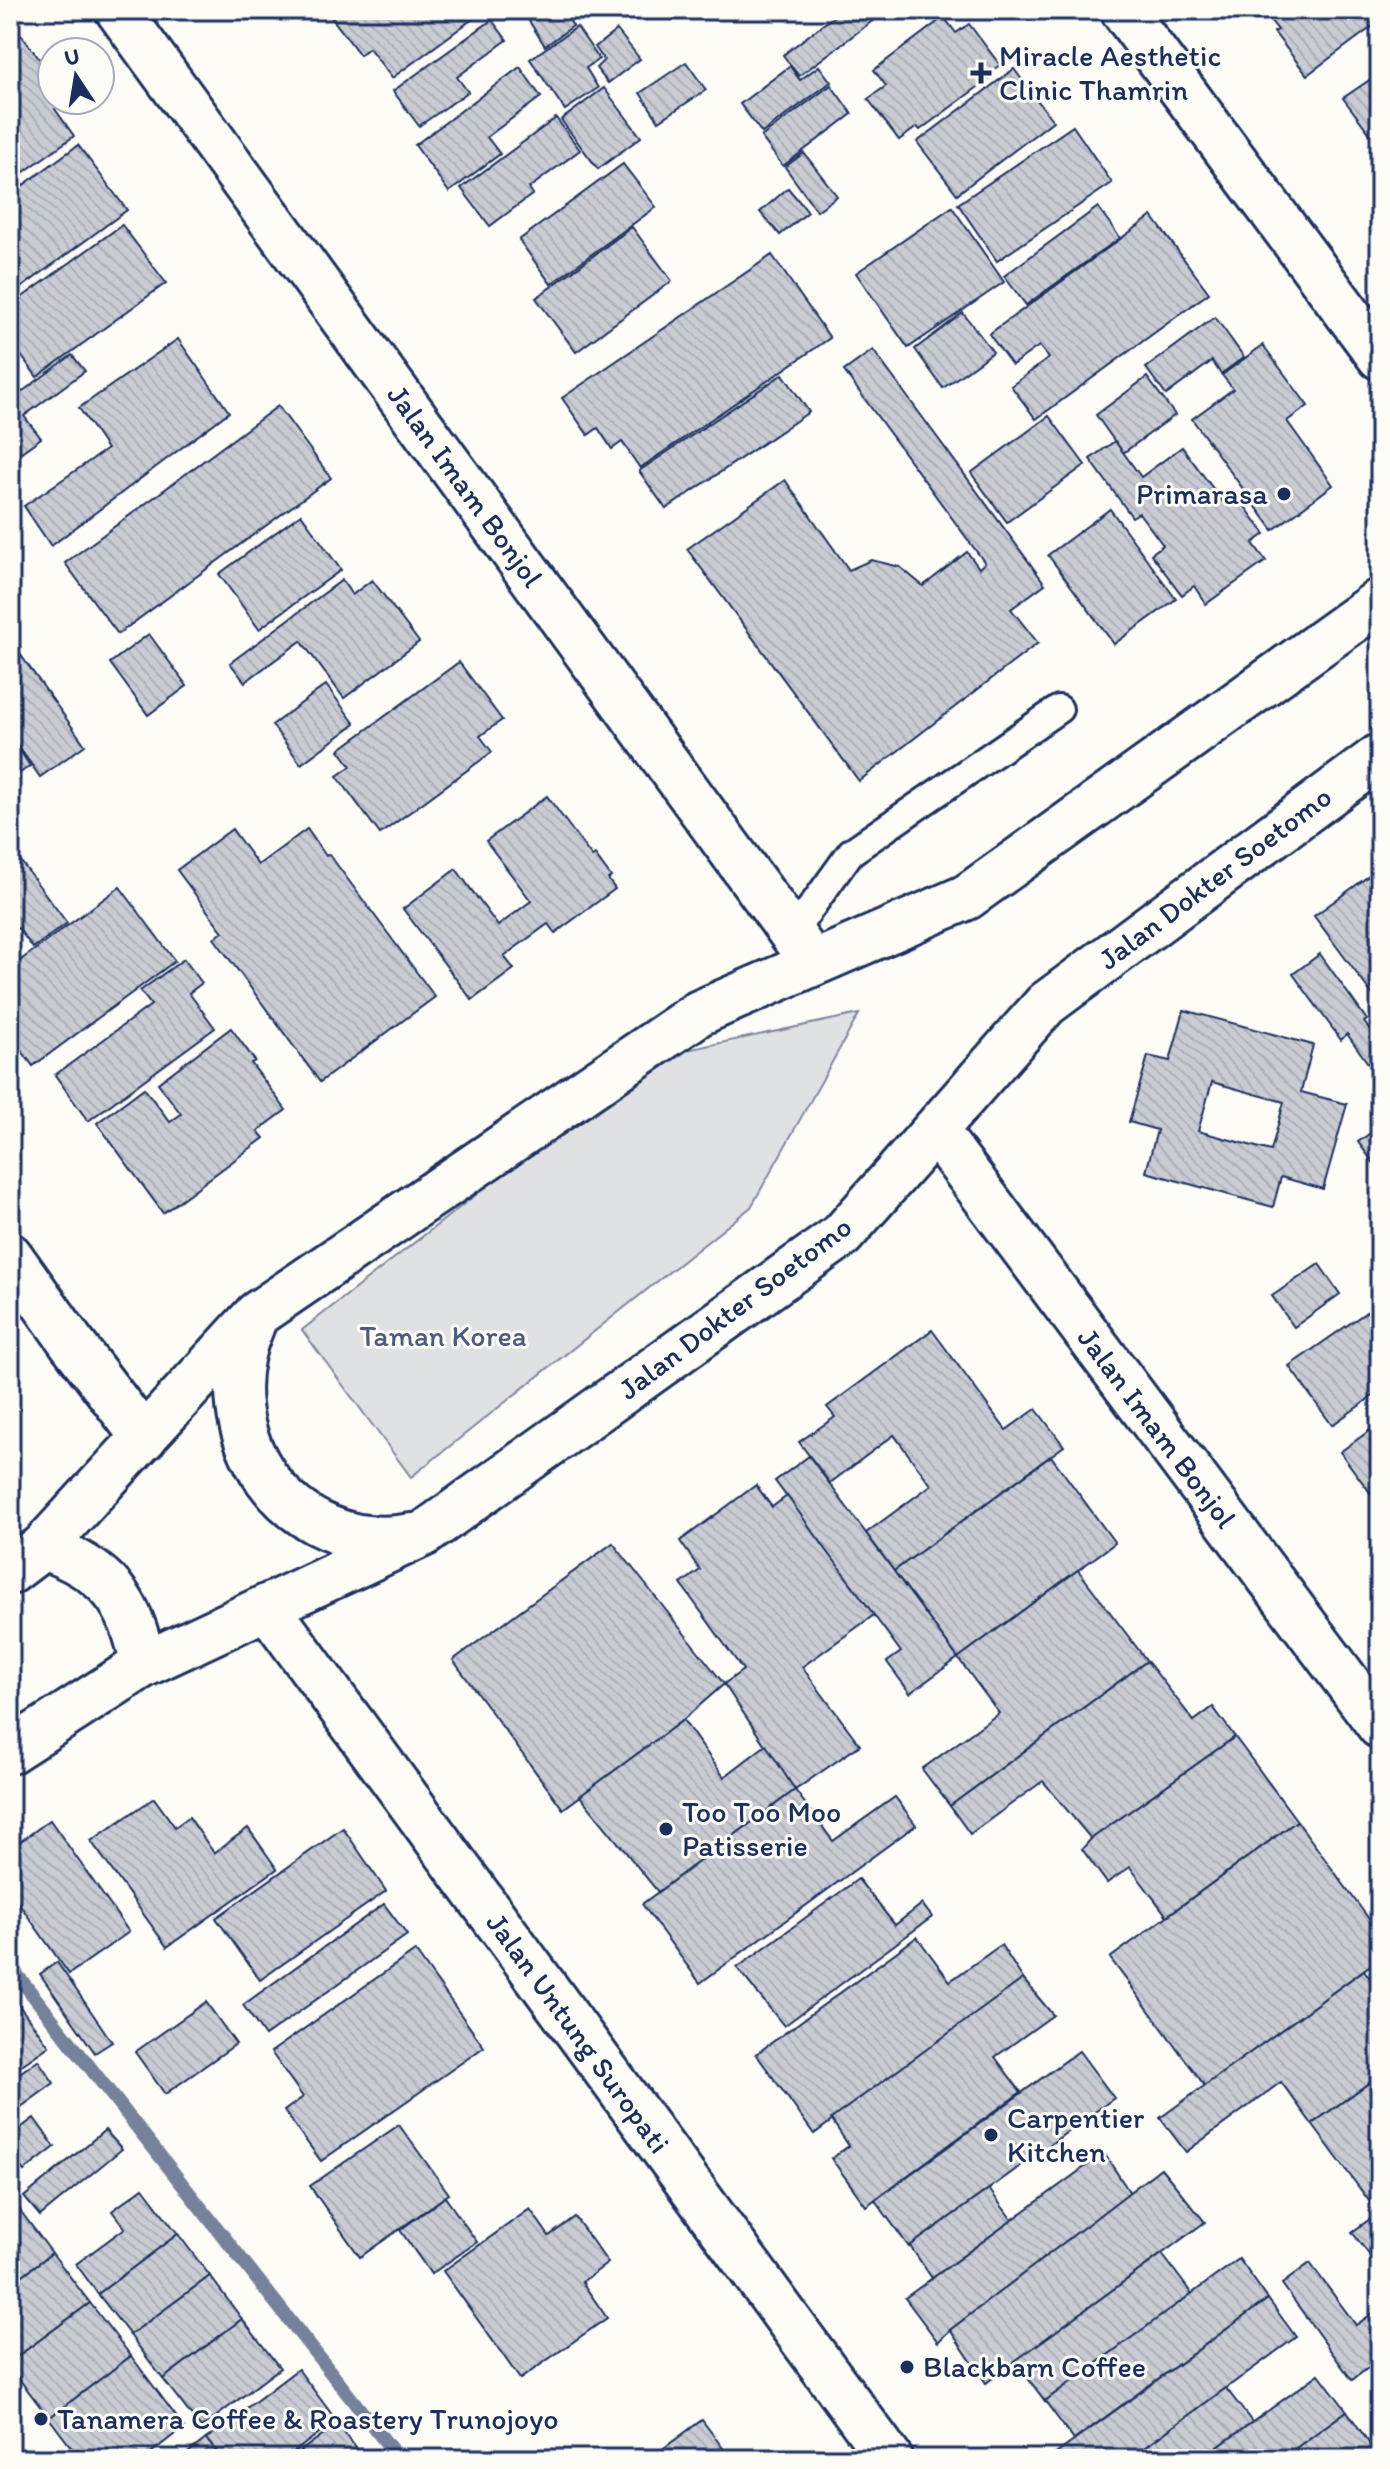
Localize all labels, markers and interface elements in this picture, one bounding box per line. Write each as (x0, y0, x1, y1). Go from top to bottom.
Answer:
north arrow (36, 36, 116, 116)
place label: Miracle Aesthetic Clinic Thamrin (999, 37, 1221, 108)
text: U (62, 42, 82, 72)
marker: Miracle Aesthetic Clinic Thamrin (970, 62, 992, 84)
street label: Jalan Imam Bonjol (379, 377, 552, 595)
place label: Primarasa (1136, 475, 1268, 512)
marker: Primarasa (1275, 485, 1293, 503)
street label: Jalan Dokter Soetomo (1091, 778, 1339, 977)
street label: Jalan Dokter Soetomo (611, 1208, 859, 1407)
park label: Taman Korea (359, 1317, 527, 1354)
street label: Jalan Imam Bonjol (1070, 1320, 1245, 1536)
place label: Too Too Moo Patisserie (682, 1793, 841, 1864)
marker: Too Too Moo Patisserie (657, 1820, 675, 1838)
street label: Jalan Untung Suropati (479, 1905, 678, 2160)
place label: Carpentier Kitchen (1007, 2099, 1145, 2170)
marker: Carpentier Kitchen (982, 2126, 1000, 2144)
place label: Blackbarn Coffee (923, 2348, 1146, 2385)
marker: Blackbarn Coffee (898, 2358, 916, 2376)
place label: Tanamera Coffee & Roastery Trunojoyo (57, 2400, 559, 2437)
marker: Tanamera Coffee & Roastery Trunojoyo (32, 2410, 50, 2428)

